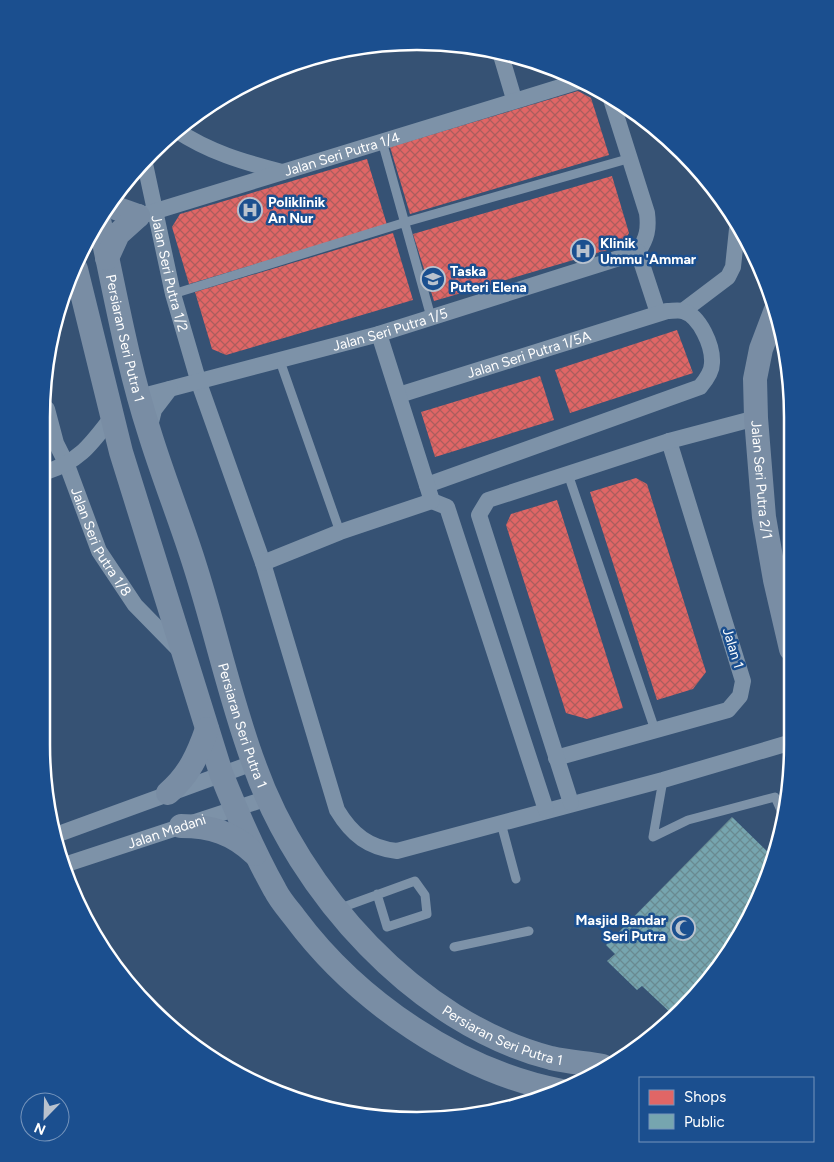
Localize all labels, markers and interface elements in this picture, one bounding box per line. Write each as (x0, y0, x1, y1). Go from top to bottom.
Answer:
street label: Jalan Seri Putra 1/4 (282, 128, 402, 180)
place label: Poliklinik An Nur (268, 194, 326, 227)
hospital icon: Poliklinik An Nur (237, 197, 263, 223)
street label: Jalan Seri Putra 1/2 (148, 213, 192, 333)
place label: Klinik Ummu 'Ammar (600, 235, 697, 268)
hospital icon: Klinik Ummu 'Ammar (570, 238, 596, 264)
place label: Taska Puteri Elena (450, 263, 527, 296)
school or university icon: Taska Puteri Elena (420, 266, 446, 292)
street label: Persiaran Seri Putra 1 (102, 273, 148, 404)
street label: Jalan Seri Putra 1/5 (331, 304, 450, 354)
street label: Jalan Seri Putra 1/5A (465, 327, 593, 382)
street label: Jalan Seri Putra 2/1 (748, 420, 776, 540)
street label: Jalan Seri Putra 1/8 (67, 485, 135, 599)
street label: Jalan 1 (719, 626, 747, 670)
street label: Persiaran Seri Putra 1 (215, 661, 271, 791)
street label: Jalan Madani (125, 811, 208, 852)
place label: Masjid Bandar Seri Putra (576, 912, 667, 945)
mosque icon: Masjid Bandar Seri Putra (670, 915, 696, 941)
street label: Persiaran Seri Putra 1 (439, 1002, 564, 1069)
legend (639, 1077, 814, 1142)
text: Shops (684, 1088, 726, 1106)
north arrow (20, 1092, 70, 1142)
text: Public (684, 1113, 725, 1131)
text: N (32, 1119, 48, 1138)

